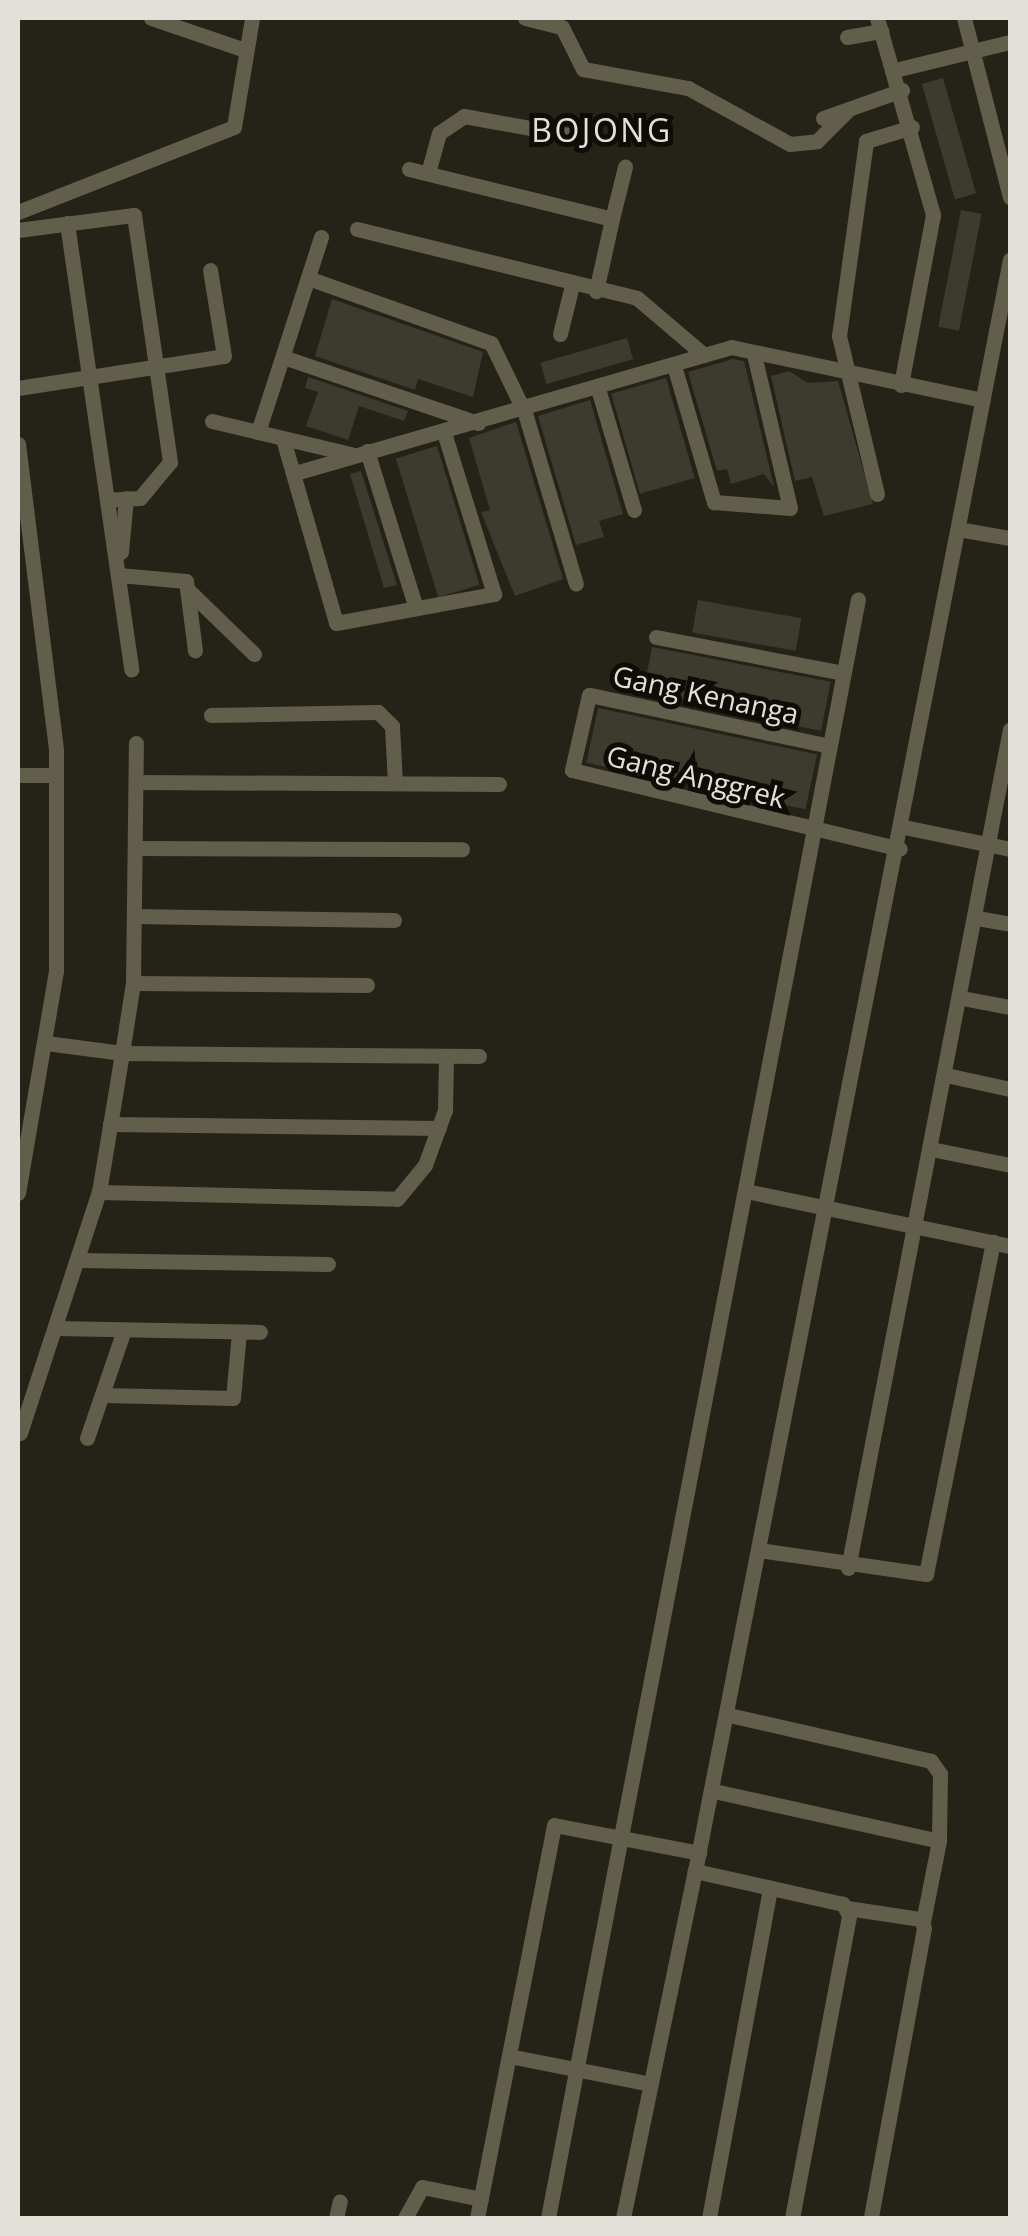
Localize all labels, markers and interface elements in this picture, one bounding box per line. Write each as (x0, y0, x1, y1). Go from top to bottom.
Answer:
district label: BOJONG (531, 111, 673, 149)
street label: Gang Kenanga (610, 658, 802, 730)
street label: Gang Anggrek (603, 738, 789, 814)

